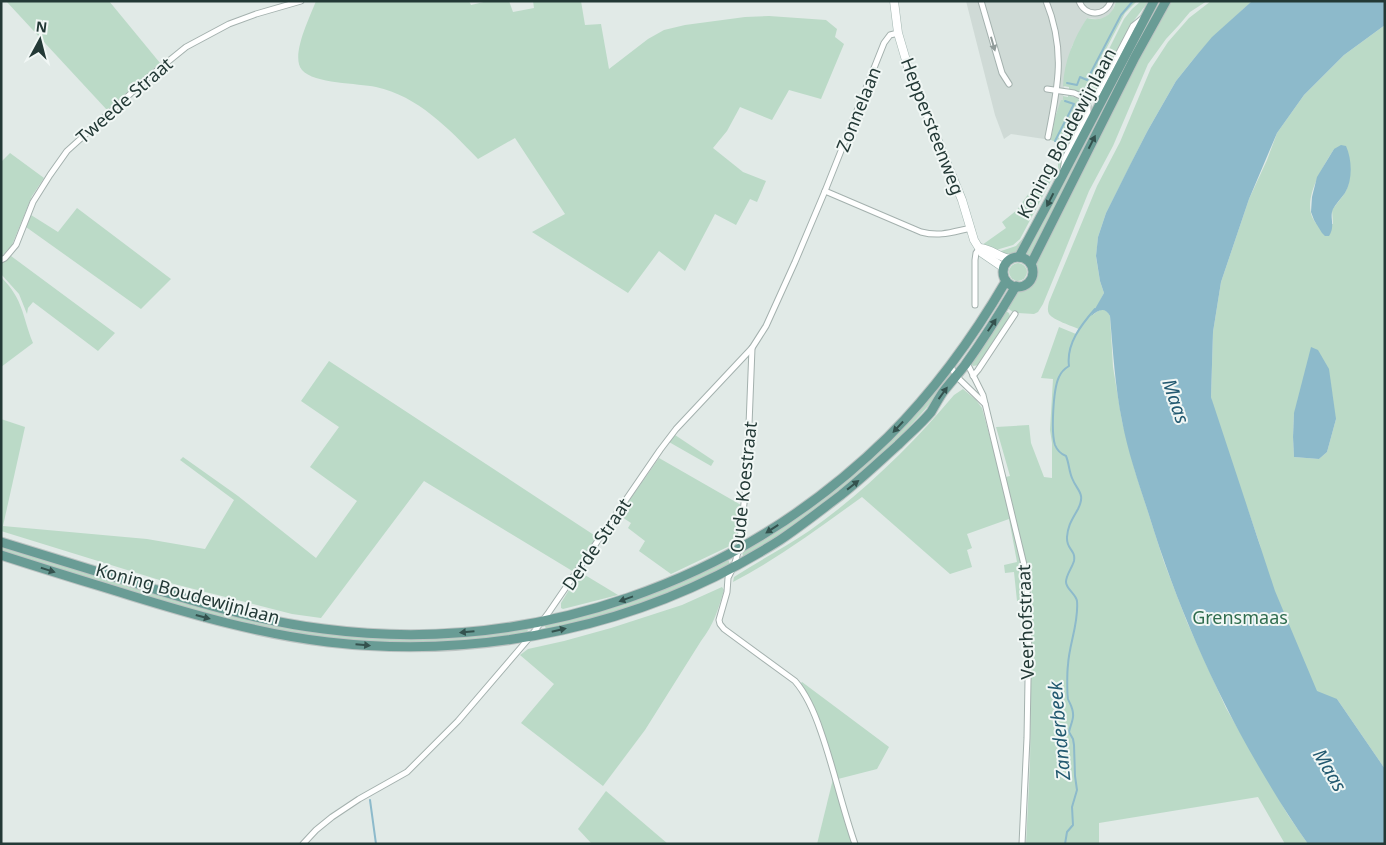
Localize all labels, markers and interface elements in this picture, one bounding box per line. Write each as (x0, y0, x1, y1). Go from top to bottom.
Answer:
north arrow (15, 15, 65, 65)
text: N (35, 16, 48, 37)
one-way arrow (989, 36, 997, 51)
street label: Koning Boudewijnlaan (1011, 44, 1121, 222)
street label: Tweede Straat (71, 51, 178, 148)
street label: Heppersteenweg (896, 54, 970, 198)
street label: Zonnelaan (830, 63, 886, 155)
one-way arrow (1088, 135, 1096, 149)
one-way arrow (1046, 192, 1054, 207)
one-way arrow (987, 318, 996, 332)
water label: Maas (1156, 375, 1196, 427)
one-way arrow (938, 386, 948, 400)
street label: Oude Koestraat (724, 420, 762, 554)
one-way arrow (892, 420, 904, 432)
one-way arrow (846, 480, 859, 491)
street label: Derde Straat (556, 493, 636, 595)
one-way arrow (766, 525, 779, 534)
street label: Koning Boudewijnlaan (93, 557, 283, 629)
street label: Veerhofstraat (1011, 563, 1039, 680)
one-way arrow (40, 566, 55, 574)
one-way arrow (618, 595, 633, 603)
park label: Grensmaas (1192, 605, 1288, 629)
one-way arrow (196, 613, 211, 621)
one-way arrow (552, 626, 567, 634)
one-way arrow (459, 628, 475, 636)
one-way arrow (355, 641, 371, 649)
water label: Zanderbeek (1042, 680, 1076, 783)
water label: Maas (1307, 744, 1353, 796)

